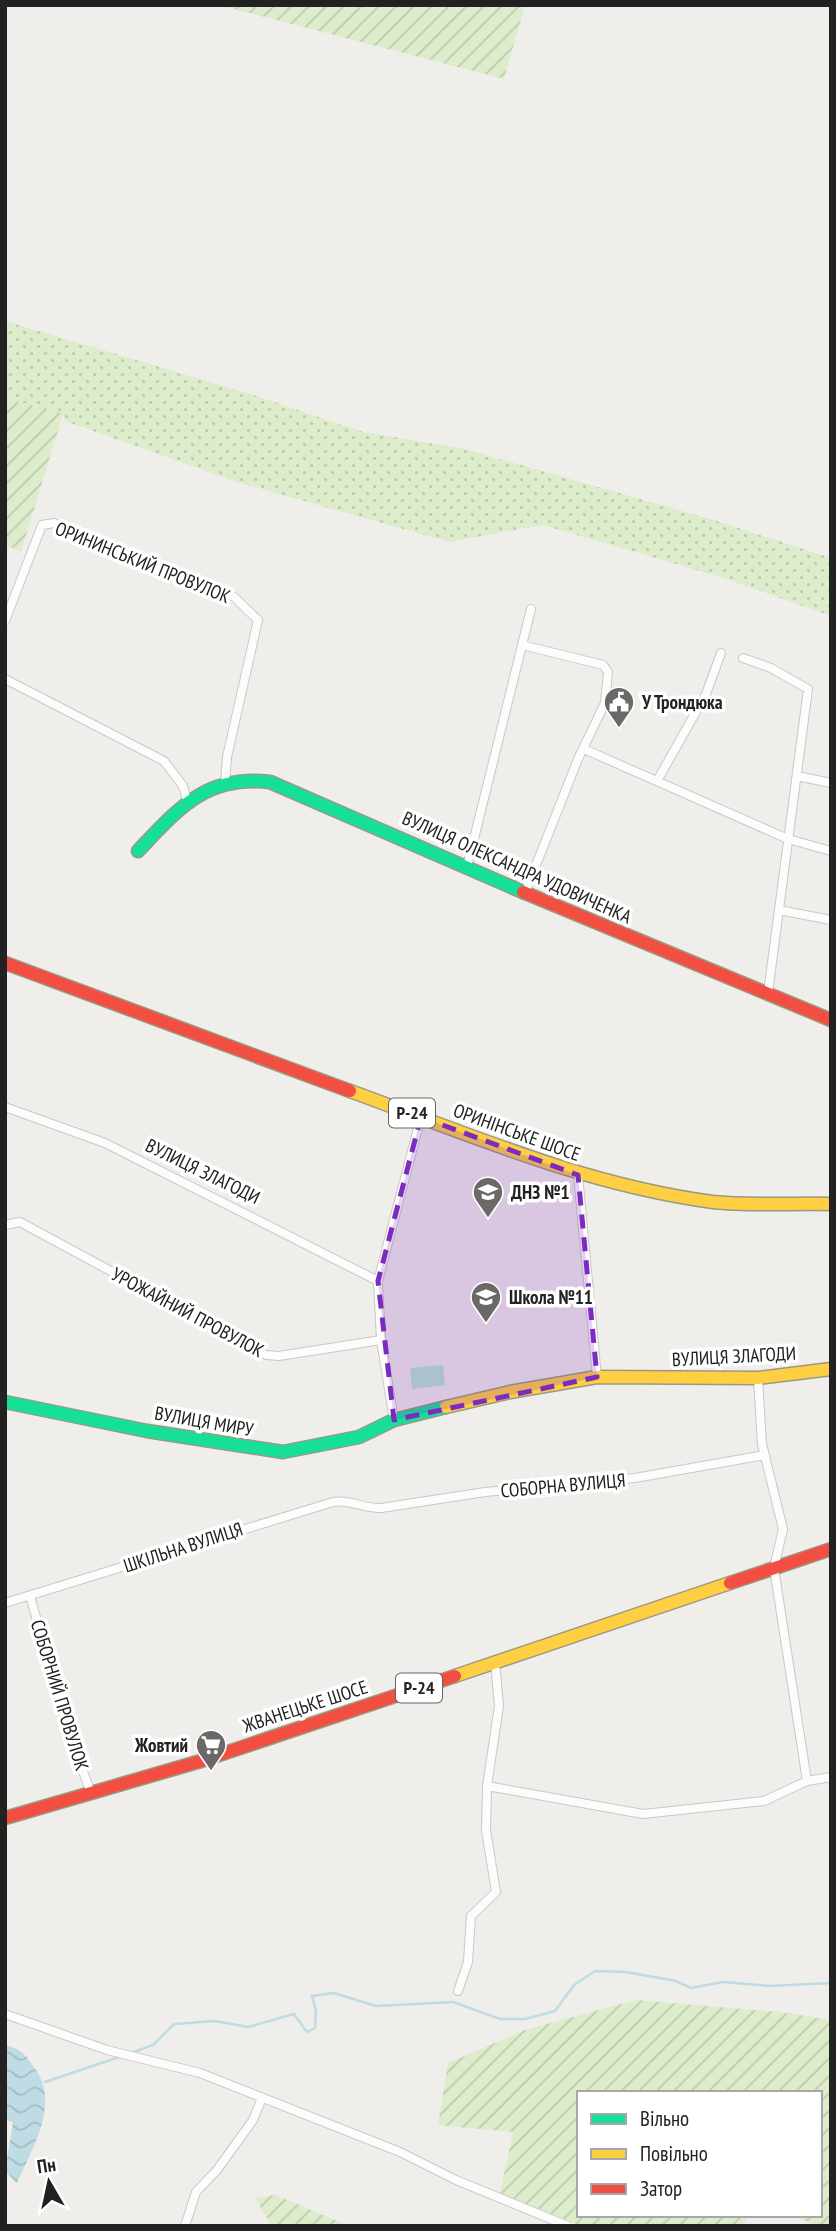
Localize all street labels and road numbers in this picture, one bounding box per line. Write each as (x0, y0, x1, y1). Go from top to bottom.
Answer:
street label: ОРИНИНСЬКИЙ ПРОВУЛОК (52, 516, 234, 608)
street label: ВУЛИЦЯ ОЛЕКСАНДРА УДОВИЧЕНКА (399, 806, 635, 928)
road number: Р-24 (389, 1098, 435, 1128)
street label: ОРИНІНСЬКЕ ШОСЕ (450, 1098, 584, 1166)
street label: ВУЛИЦЯ ЗЛАГОДИ (142, 1133, 264, 1209)
street label: УРОЖАЙНИЙ ПРОВУЛОК (108, 1262, 268, 1362)
street label: ВУЛИЦЯ ЗЛАГОДИ (671, 1341, 797, 1371)
street label: ВУЛИЦЯ МИРУ (153, 1401, 256, 1442)
street label: СОБОРНА ВУЛИЦЯ (500, 1468, 626, 1502)
street label: ШКІЛЬНА ВУЛИЦЯ (120, 1516, 246, 1578)
street label: СОБОРНИЙ ПРОВУЛОК (26, 1617, 94, 1773)
road number: Р-24 (396, 1674, 442, 1702)
street label: ЖВАНЕЦЬКЕ ШОСЕ (239, 1675, 370, 1738)

